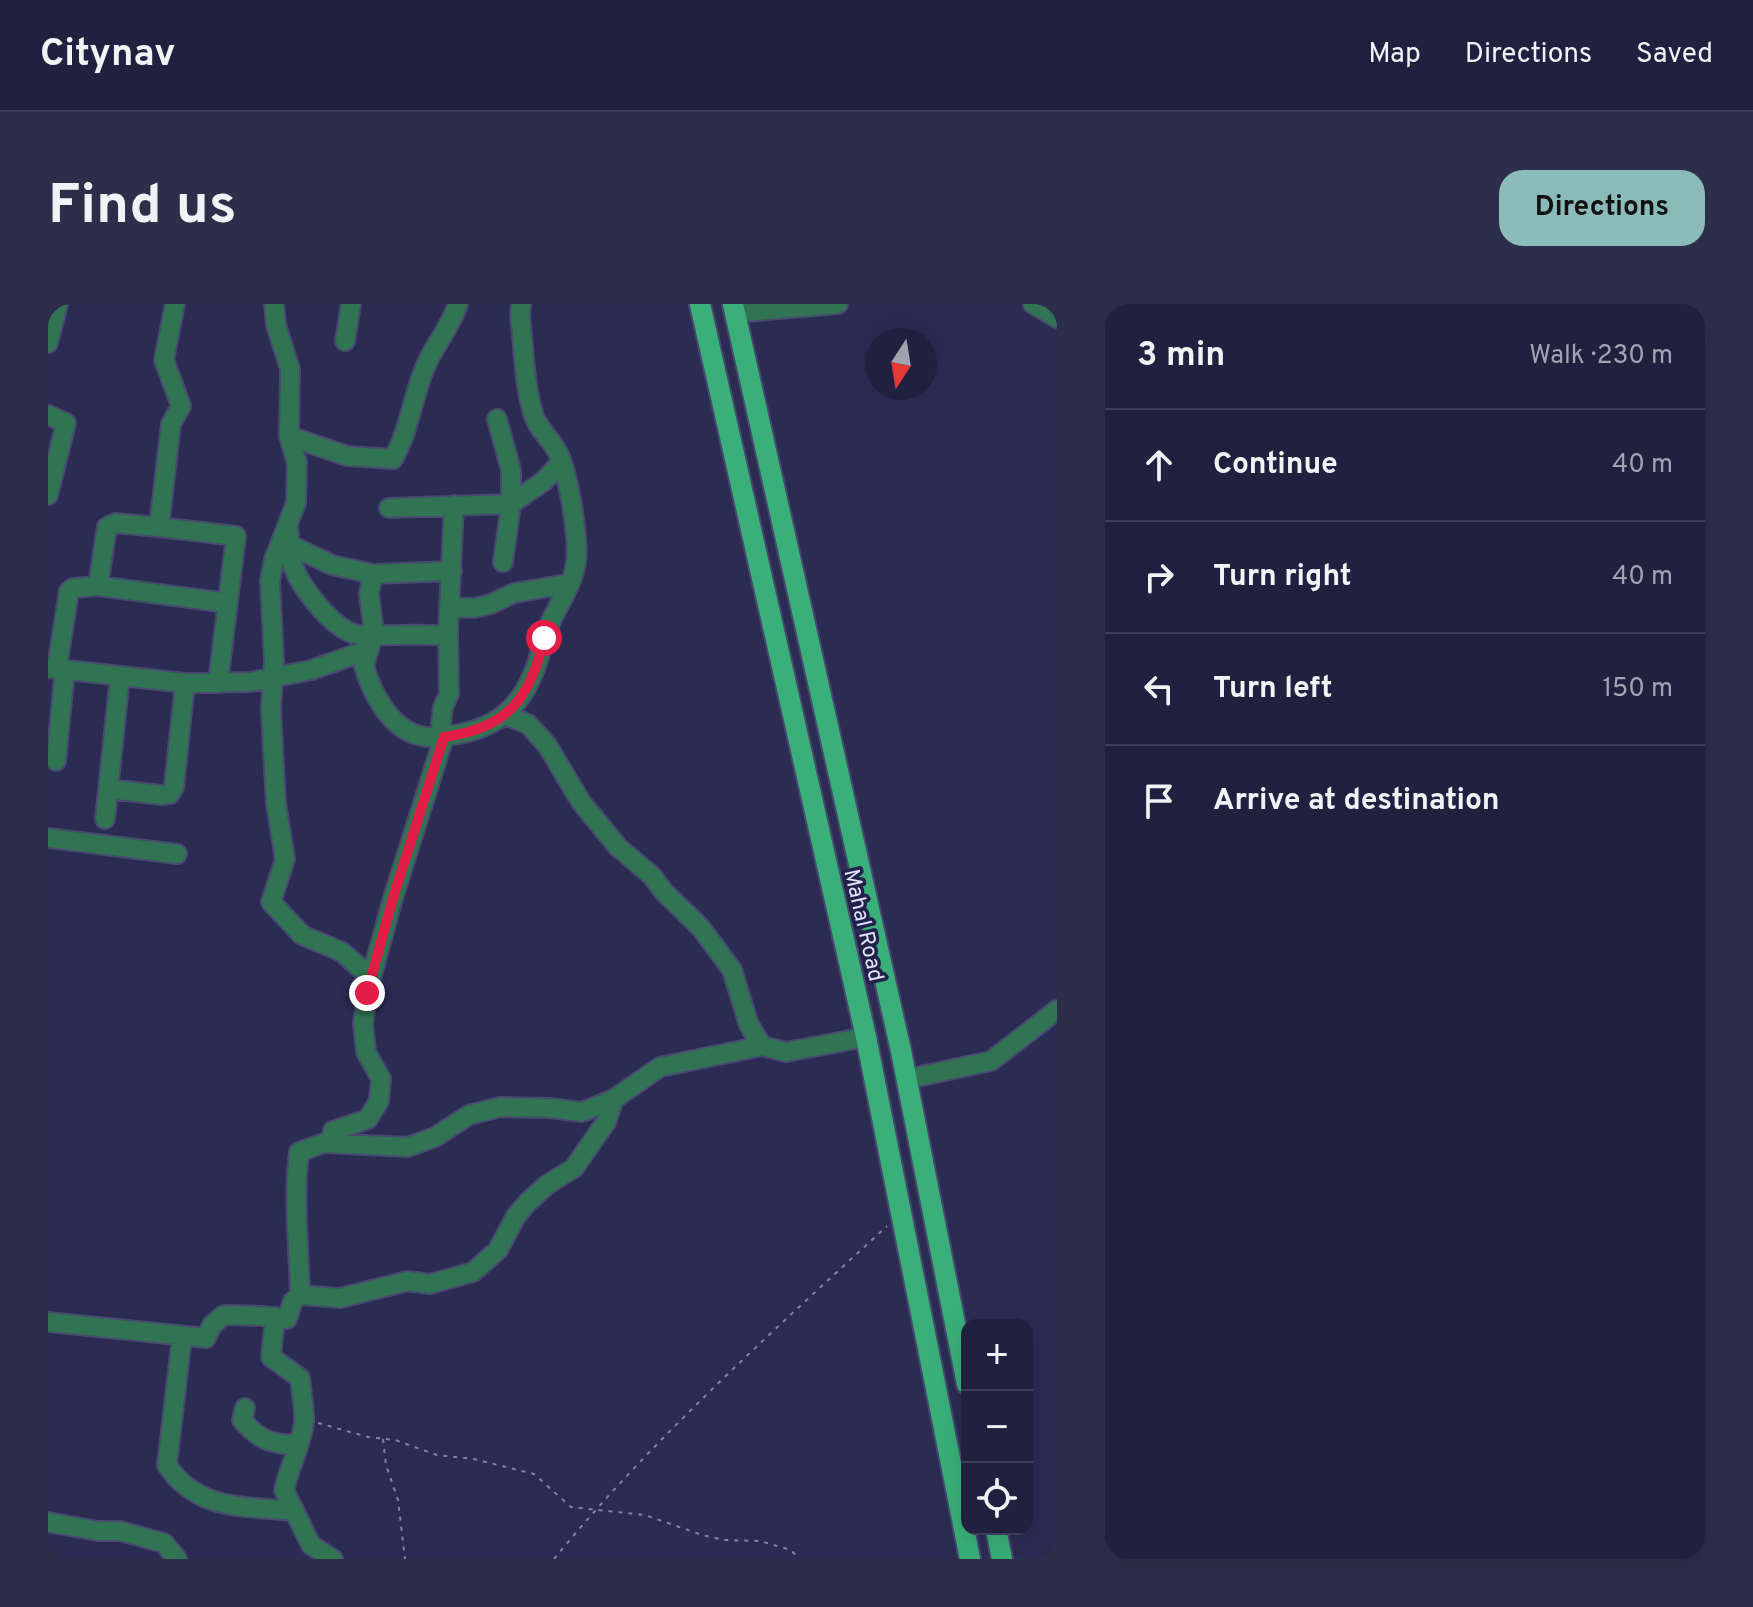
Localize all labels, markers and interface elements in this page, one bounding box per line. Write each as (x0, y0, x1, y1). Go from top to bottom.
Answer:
text: Citynav (40, 31, 176, 80)
text: Map (1368, 37, 1421, 73)
text: Directions (1465, 37, 1592, 73)
text: Saved (1636, 37, 1713, 73)
button: Directions (1499, 170, 1705, 246)
text: Find us (48, 173, 237, 243)
north arrow (865, 328, 937, 400)
text: 3 min (1137, 335, 1225, 378)
text: Walk · 230 m (1529, 340, 1673, 373)
icon: ahead (1137, 443, 1181, 487)
text: Continue (1213, 447, 1338, 484)
text: 40 m (1612, 449, 1673, 482)
icon: right (1137, 555, 1181, 599)
text: Turn right (1213, 559, 1351, 596)
text: 40 m (1612, 561, 1673, 594)
route start (526, 620, 562, 656)
icon: left (1137, 667, 1181, 711)
text: Turn left (1213, 671, 1333, 708)
text: 150 m (1602, 673, 1673, 706)
icon: arrive (1137, 779, 1181, 823)
text: Arrive at destination (1213, 783, 1499, 820)
street label: Mahal Road (837, 867, 889, 984)
route end (349, 975, 385, 1011)
map controls (961, 1319, 1033, 1535)
button: + (961, 1319, 1033, 1391)
button: − (961, 1391, 1033, 1463)
button: locate (961, 1463, 1033, 1535)

